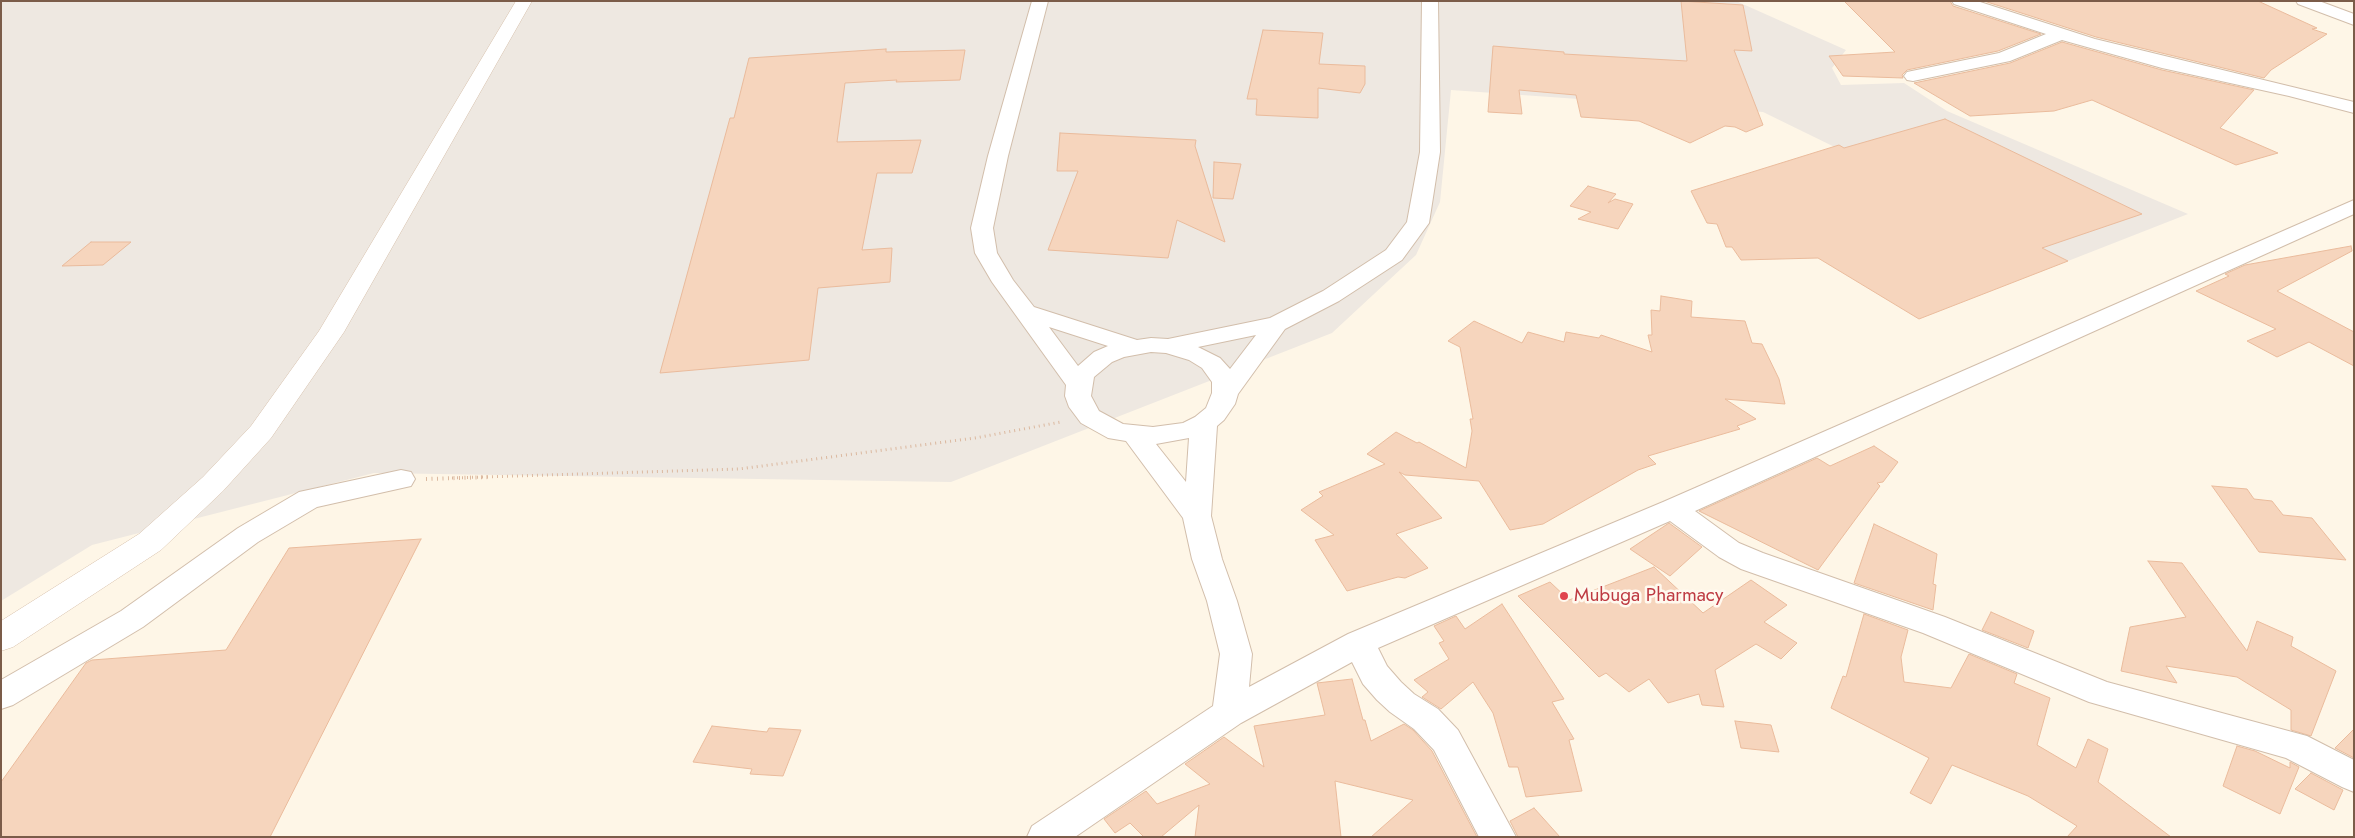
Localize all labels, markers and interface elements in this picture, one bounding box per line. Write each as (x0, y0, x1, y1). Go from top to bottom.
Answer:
place label: Mubuga Pharmacy (1574, 585, 1723, 607)
marker: Mubuga Pharmacy (1558, 590, 1570, 602)

